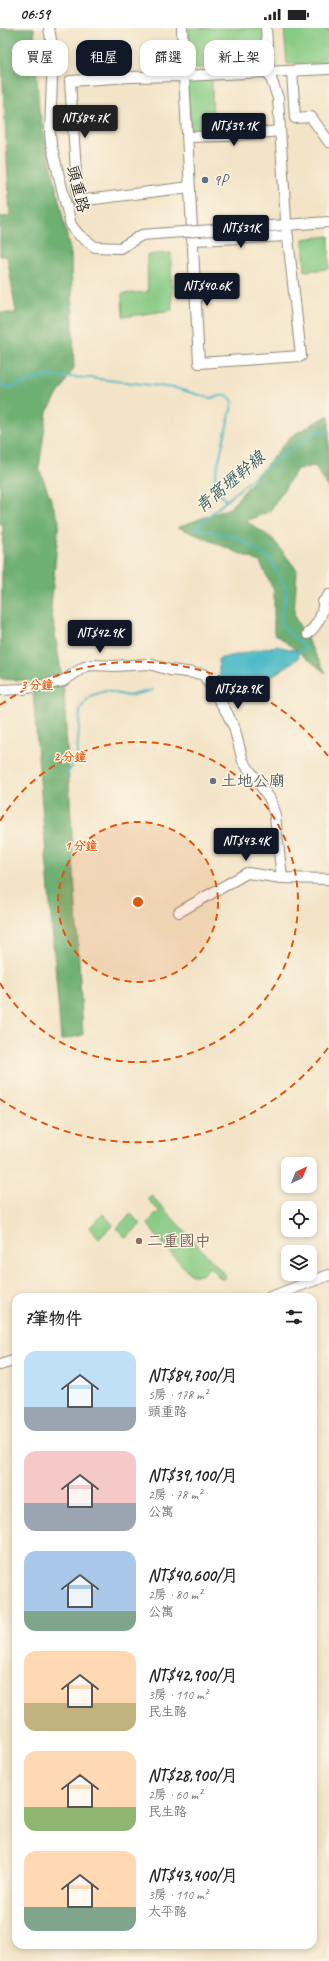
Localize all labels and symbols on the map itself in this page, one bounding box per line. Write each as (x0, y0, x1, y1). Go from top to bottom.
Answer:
pin: NT$84.7K (44, 105, 126, 139)
pin: NT$39.1K (193, 113, 275, 147)
street label: 頭重路 (62, 163, 94, 215)
place label: 9P (213, 170, 230, 190)
marker: 9P (200, 175, 210, 185)
pin: NT$31K (208, 215, 274, 249)
pin: NT$40.6K (166, 273, 248, 307)
water label: 青窩壢幹線 (191, 446, 270, 517)
pin: NT$42.9K (59, 620, 141, 654)
pin: NT$28.9K (197, 676, 279, 710)
text: 3 分鐘 (21, 677, 53, 693)
text: 2 分鐘 (54, 749, 86, 765)
place label: 土地公廟 (221, 771, 285, 791)
marker: 土地公廟 (208, 776, 218, 786)
pin: NT$43.4K (205, 828, 287, 862)
text: 1 分鐘 (65, 838, 97, 854)
centre of rings (131, 895, 145, 909)
north arrow (281, 1157, 317, 1193)
place label: 二重國中 (147, 1231, 211, 1251)
marker: 二重國中 (134, 1236, 144, 1246)

